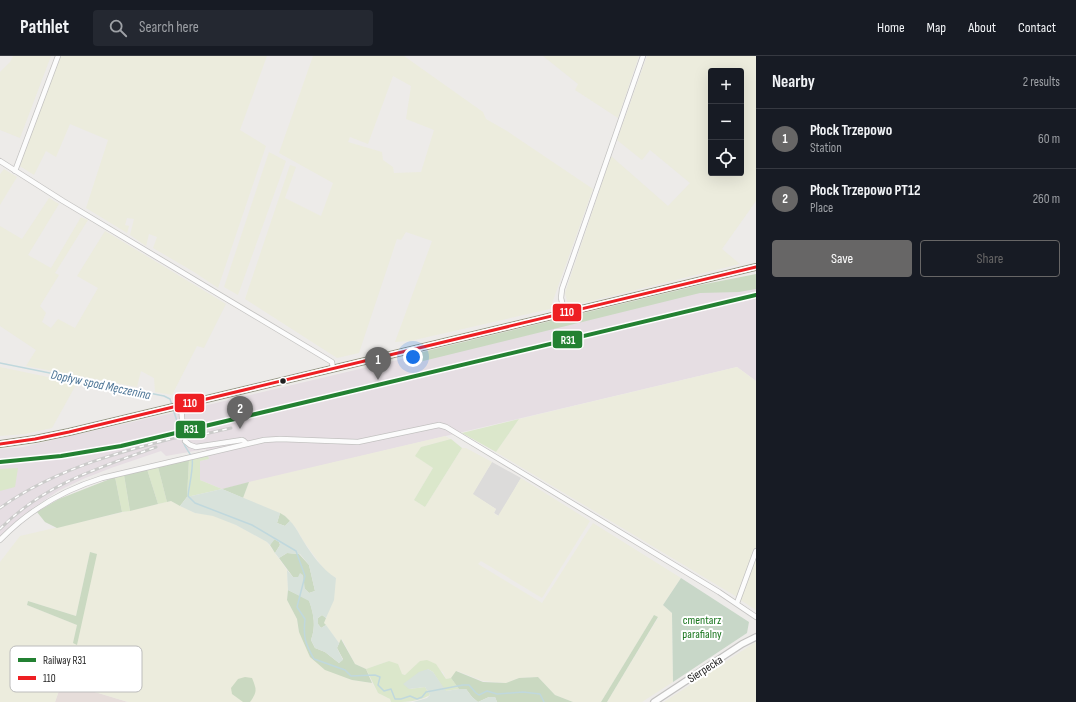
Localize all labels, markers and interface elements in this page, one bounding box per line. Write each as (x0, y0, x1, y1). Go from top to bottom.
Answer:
search box (93, 10, 373, 46)
text: Pathlet (20, 16, 69, 39)
icon: search (107, 17, 129, 39)
text: Search here (139, 18, 199, 37)
text: Home (877, 19, 905, 36)
text: Map (927, 19, 946, 36)
text: About (968, 19, 996, 36)
text: Contact (1018, 19, 1056, 36)
map controls (708, 68, 744, 176)
button: + (708, 68, 744, 104)
text: Nearby (772, 72, 815, 92)
text: 2 results (1023, 74, 1060, 90)
button: − (708, 104, 744, 140)
text: Płock Trzepowo (810, 121, 892, 140)
text: 1 (782, 131, 788, 147)
text: 60 m (1038, 131, 1060, 147)
button: locate (708, 140, 744, 176)
text: Station (810, 140, 842, 156)
text: Płock Trzepowo PT12 (810, 181, 921, 200)
text: 2 (782, 191, 788, 207)
text: 260 m (1033, 191, 1060, 207)
text: Place (810, 200, 833, 216)
button: Save (772, 240, 912, 277)
button: Share (920, 240, 1060, 277)
line badge: 110 (552, 303, 582, 322)
text: 110 (560, 306, 574, 319)
line badge: R31 (552, 330, 583, 349)
text: R31 (561, 334, 576, 347)
pin: 1 (365, 347, 391, 380)
your location (403, 347, 423, 367)
water label: Dopływ spod Męczenina (49, 367, 153, 404)
unlabelled marker (278, 376, 288, 386)
line badge: 110 (174, 393, 205, 413)
pin: 2 (227, 396, 253, 429)
text: 110 (183, 397, 197, 410)
line badge: R31 (175, 420, 206, 439)
text: R31 (184, 423, 199, 436)
park label: cmentarz parafialny (682, 613, 722, 642)
legend (10, 646, 142, 692)
street label: Sierpecka (685, 652, 726, 686)
text: Railway R31 (43, 654, 86, 667)
text: 110 (43, 672, 56, 685)

